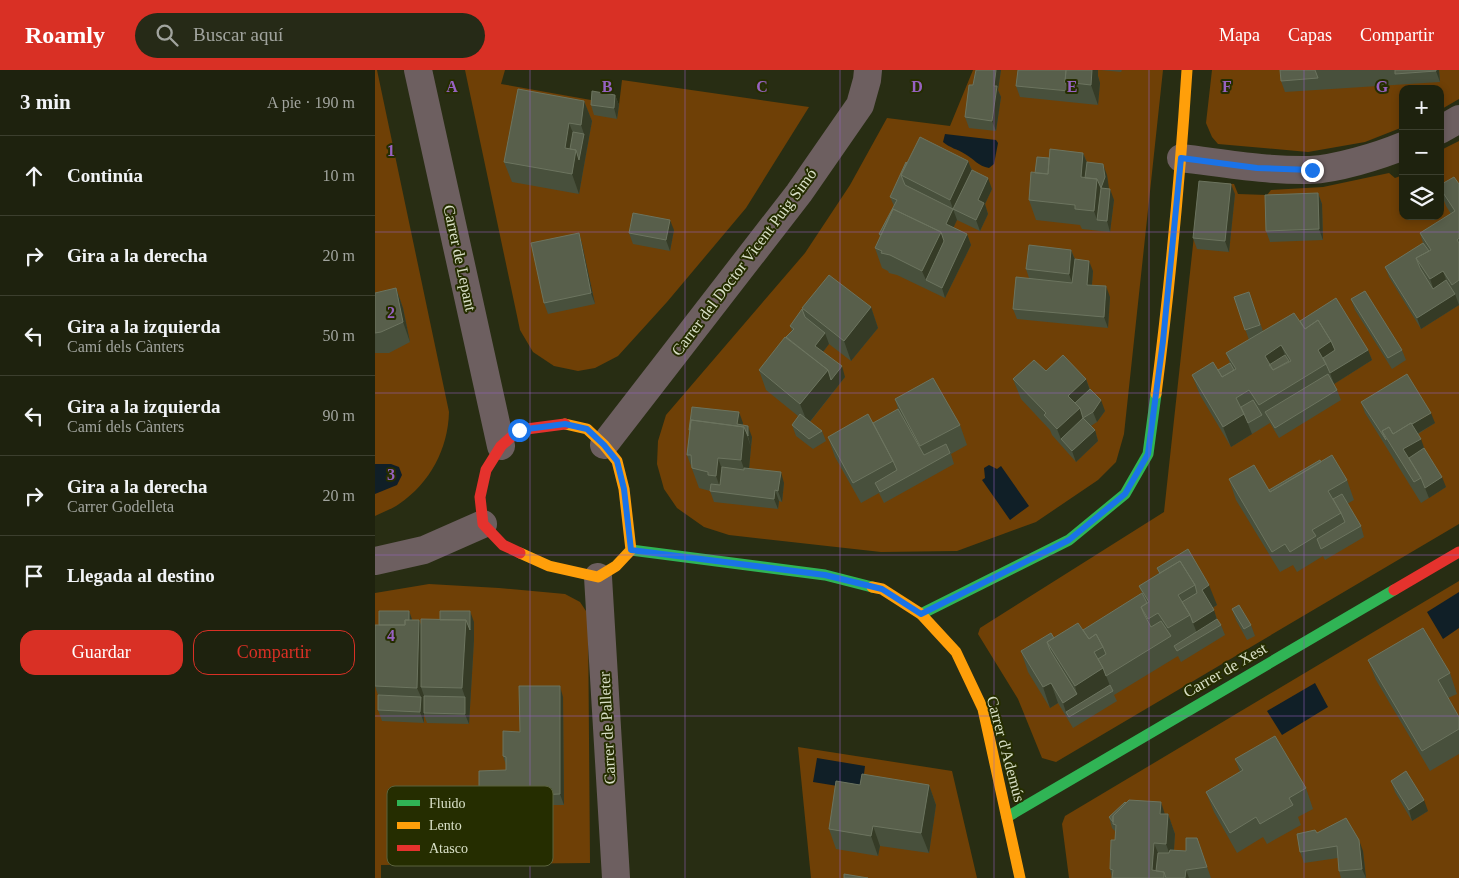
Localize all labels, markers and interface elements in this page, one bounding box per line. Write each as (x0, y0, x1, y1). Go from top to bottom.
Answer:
search box (135, 13, 485, 58)
icon: search (153, 21, 181, 49)
text: Roamly (25, 22, 105, 48)
text: Buscar aquí (193, 24, 283, 45)
text: Mapa (1219, 25, 1260, 45)
text: Capas (1288, 25, 1332, 45)
text: Compartir (1360, 25, 1434, 45)
text: A (446, 78, 458, 95)
text: B (602, 78, 613, 95)
text: C (756, 78, 768, 95)
text: D (911, 78, 923, 95)
text: E (1067, 78, 1077, 95)
text: F (1222, 78, 1232, 95)
text: G (1376, 78, 1389, 95)
map controls (1399, 85, 1444, 220)
button: + (1399, 85, 1444, 130)
text: 3 min (20, 90, 71, 114)
text: A pie · 190 m (267, 94, 355, 111)
button: − (1399, 130, 1444, 175)
text: 1 (387, 142, 395, 159)
route end (1301, 159, 1324, 182)
icon: ahead (20, 162, 48, 190)
text: Continúa (67, 165, 143, 186)
street label: Carrer del Doctor Vicent Puig Simó (668, 165, 821, 359)
text: 10 m (323, 167, 355, 184)
button: layers (1399, 175, 1444, 220)
street label: Carrer de Lepant (439, 203, 480, 314)
icon: right (20, 242, 48, 270)
text: Gira a la derecha (67, 245, 208, 266)
text: 20 m (323, 247, 355, 264)
text: 2 (387, 304, 395, 321)
text: Gira a la izquierda (67, 316, 221, 337)
icon: left (20, 322, 48, 350)
text: 50 m (323, 327, 355, 344)
text: Camí dels Cànters (67, 338, 184, 355)
text: Gira a la izquierda (67, 396, 221, 417)
icon: left (20, 402, 48, 430)
text: 90 m (323, 407, 355, 424)
text: Camí dels Cànters (67, 418, 184, 435)
route start (508, 419, 531, 442)
text: 3 (387, 466, 395, 483)
text: Gira a la derecha (67, 476, 208, 497)
icon: right (20, 482, 48, 510)
text: 20 m (323, 487, 355, 504)
text: Carrer Godelleta (67, 498, 174, 515)
icon: arrive (20, 562, 48, 590)
text: Llegada al destino (67, 565, 215, 586)
text: 4 (387, 627, 395, 644)
button: Guardar (20, 630, 183, 675)
button: Compartir (193, 630, 355, 675)
street label: Carrer de Xest (1180, 639, 1270, 701)
street label: Carrer de Palleter (596, 671, 618, 785)
street label: Carrer d'Ademús (984, 694, 1028, 804)
legend (387, 786, 553, 866)
text: Fluido (429, 796, 466, 811)
text: Lento (429, 818, 462, 833)
text: Atasco (429, 841, 468, 856)

